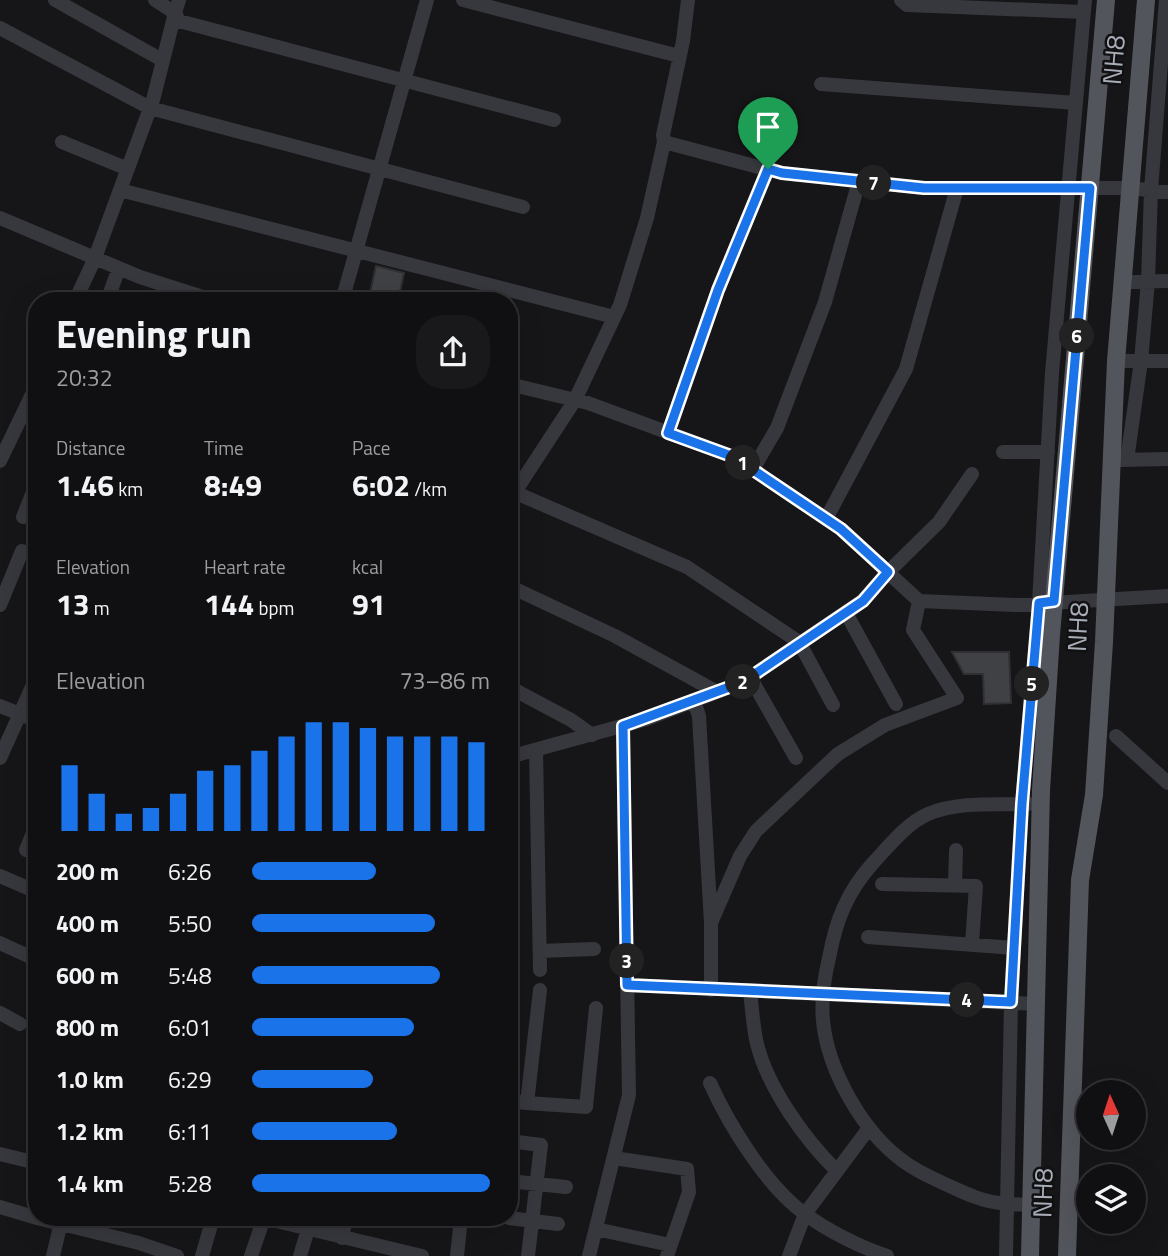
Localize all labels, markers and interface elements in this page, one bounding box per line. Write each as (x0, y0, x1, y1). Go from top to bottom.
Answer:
street label: NH8 (1092, 34, 1135, 86)
pin (738, 97, 798, 169)
icon: arrive (749, 108, 787, 146)
pin: 7 (856, 166, 892, 200)
text: 7 (868, 168, 879, 197)
text: Evening run (56, 305, 252, 363)
button: share (416, 315, 490, 389)
pin: 6 (1060, 318, 1094, 354)
text: 6 (1071, 321, 1082, 350)
text: 20:32 (56, 360, 113, 395)
text: Distance (56, 433, 125, 462)
text: Time (204, 433, 244, 462)
text: Pace (352, 433, 390, 462)
pin: 1 (726, 446, 760, 480)
text: 1 (737, 448, 748, 477)
text: 1.46 (56, 462, 114, 508)
text: 8:49 (204, 462, 262, 508)
text: 6:02 (352, 462, 410, 508)
text: km (114, 474, 143, 503)
text: /km (410, 474, 447, 503)
text: Elevation (56, 552, 130, 581)
text: Heart rate (204, 552, 286, 581)
text: kcal (352, 552, 383, 581)
text: 13 (56, 581, 90, 627)
text: 144 (204, 581, 254, 627)
text: 91 (352, 581, 386, 627)
text: m (90, 593, 110, 622)
text: bpm (254, 593, 294, 622)
street label: NH8 (1057, 601, 1098, 653)
text: Elevation (56, 663, 145, 698)
text: 73–86 m (400, 663, 490, 698)
pin: 2 (726, 664, 760, 700)
pin: 5 (1014, 666, 1050, 702)
text: 2 (737, 667, 748, 696)
text: 5 (1026, 669, 1037, 698)
text: 200 m (56, 854, 119, 889)
text: 6:26 (168, 854, 212, 889)
text: 400 m (56, 906, 119, 941)
text: 5:50 (168, 906, 212, 941)
pin: 3 (610, 944, 644, 978)
text: 3 (621, 946, 632, 975)
text: 600 m (56, 958, 119, 993)
text: 5:48 (168, 958, 212, 993)
pin: 4 (950, 982, 984, 1018)
text: 4 (961, 985, 972, 1014)
text: 800 m (56, 1010, 119, 1045)
text: 6:01 (168, 1010, 212, 1045)
text: 1.0 km (56, 1062, 124, 1097)
text: 6:29 (168, 1062, 212, 1097)
north arrow (1076, 1080, 1146, 1150)
map controls (1076, 1080, 1146, 1234)
text: 1.2 km (56, 1114, 124, 1149)
text: 6:11 (168, 1114, 212, 1149)
button: layers (1076, 1164, 1146, 1234)
text: 1.4 km (56, 1166, 124, 1201)
text: 5:28 (168, 1166, 212, 1201)
street label: NH8 (1022, 1167, 1063, 1218)

